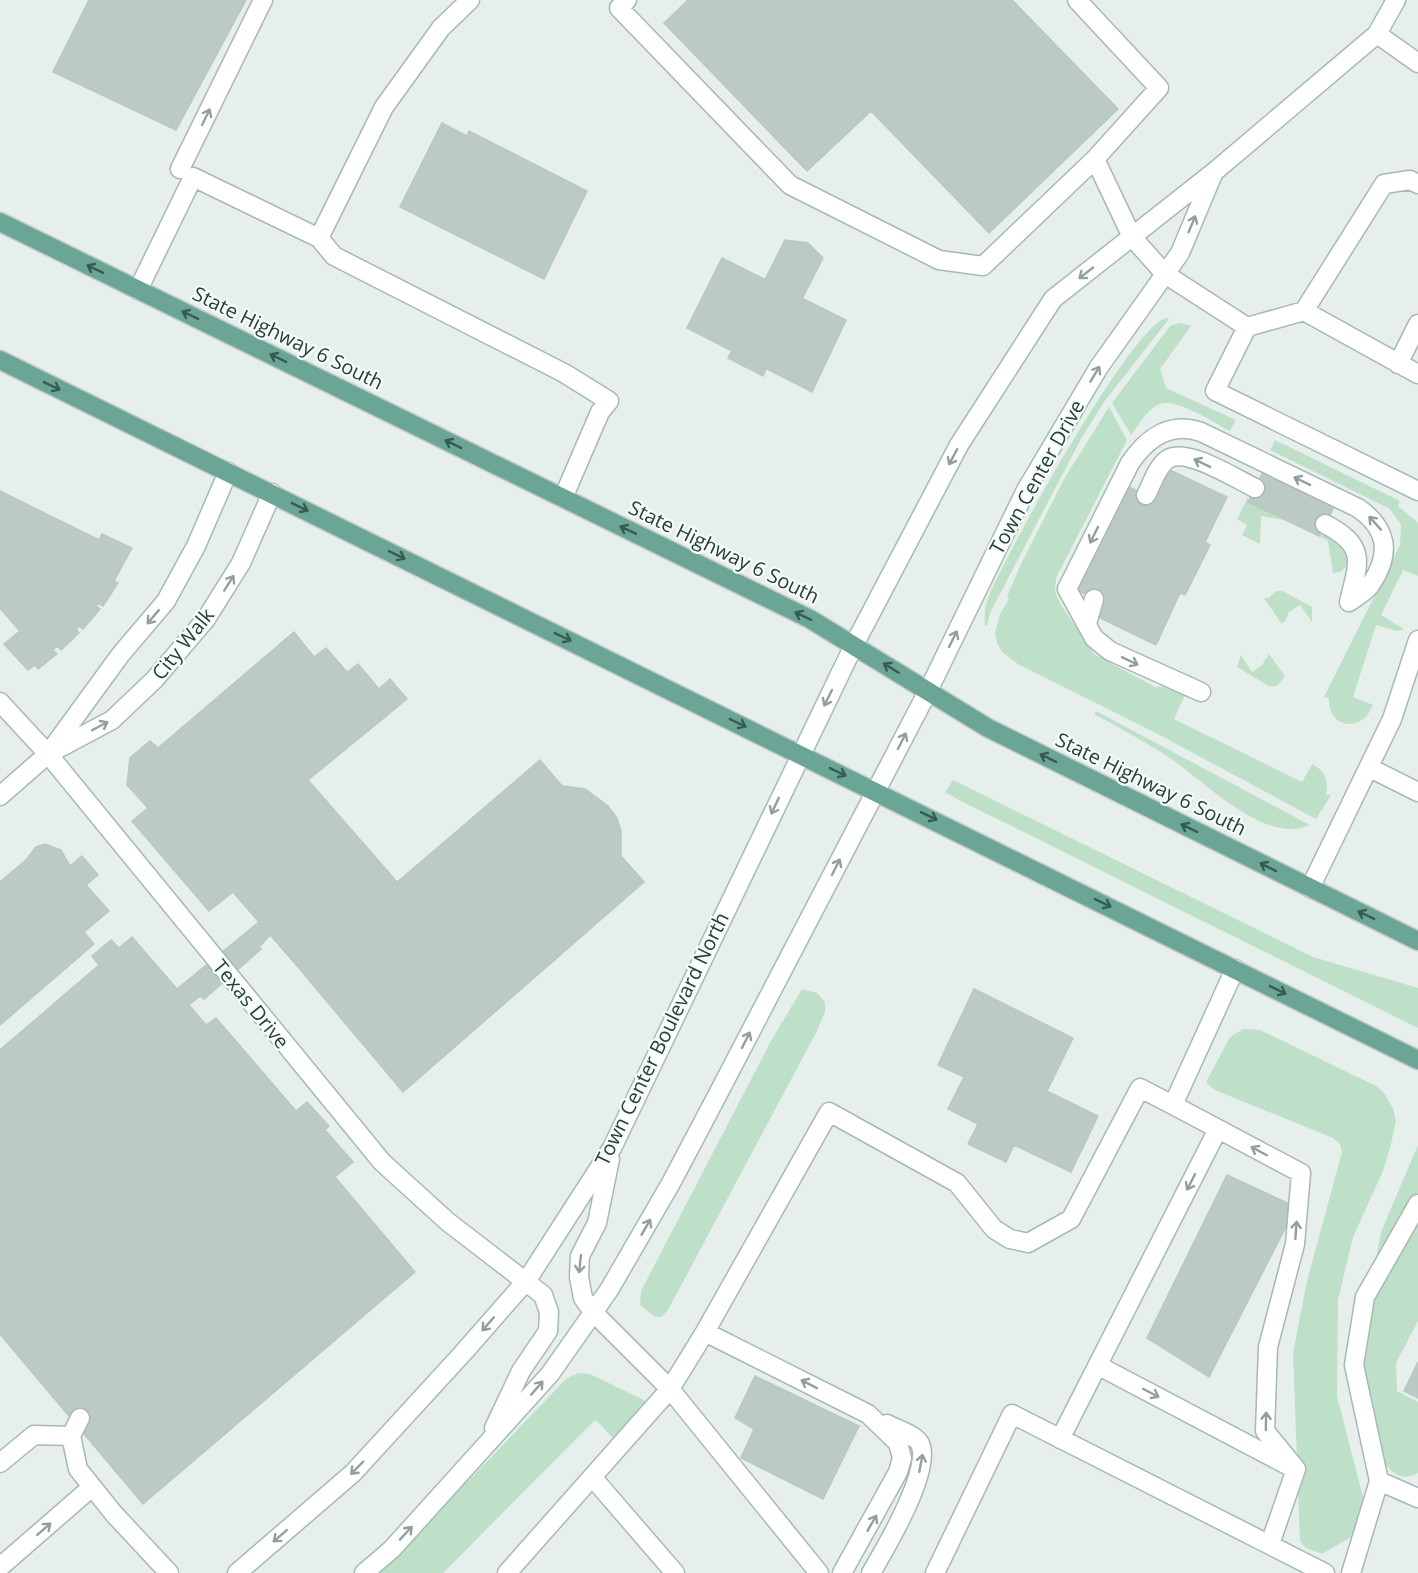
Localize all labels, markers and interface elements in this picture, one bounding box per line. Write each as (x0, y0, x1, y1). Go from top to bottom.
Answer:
one-way arrow (200, 108, 212, 126)
one-way arrow (1187, 216, 1198, 234)
one-way arrow (86, 262, 104, 274)
one-way arrow (1079, 266, 1095, 279)
street label: State Highway 6 South (188, 280, 388, 395)
one-way arrow (182, 309, 200, 321)
one-way arrow (269, 352, 287, 363)
one-way arrow (1089, 366, 1101, 383)
one-way arrow (43, 380, 61, 392)
street label: Town Center Drive (983, 395, 1090, 559)
one-way arrow (444, 437, 462, 449)
one-way arrow (947, 448, 958, 466)
one-way arrow (1194, 456, 1212, 468)
one-way arrow (1293, 475, 1311, 487)
street label: State Highway 6 South (624, 494, 824, 609)
one-way arrow (290, 502, 308, 513)
one-way arrow (1368, 516, 1382, 531)
one-way arrow (620, 523, 638, 535)
one-way arrow (1088, 526, 1099, 544)
one-way arrow (387, 550, 405, 561)
one-way arrow (223, 575, 235, 592)
street label: City Walk (145, 602, 220, 685)
one-way arrow (147, 608, 160, 624)
one-way arrow (795, 609, 813, 621)
one-way arrow (947, 630, 959, 648)
one-way arrow (554, 631, 572, 643)
one-way arrow (1120, 655, 1138, 667)
one-way arrow (883, 662, 900, 674)
one-way arrow (821, 688, 833, 706)
one-way arrow (729, 717, 747, 729)
one-way arrow (91, 720, 108, 732)
street label: State Highway 6 South (1051, 726, 1251, 841)
one-way arrow (896, 733, 908, 750)
one-way arrow (1039, 752, 1057, 764)
one-way arrow (829, 766, 847, 778)
one-way arrow (769, 796, 781, 814)
one-way arrow (919, 811, 937, 823)
one-way arrow (1181, 822, 1199, 833)
one-way arrow (831, 858, 842, 876)
one-way arrow (1260, 861, 1278, 872)
one-way arrow (1094, 898, 1112, 910)
street label: Town Center Boulevard North (588, 908, 735, 1170)
one-way arrow (1357, 909, 1375, 920)
street label: Texas Drive (207, 953, 296, 1054)
one-way arrow (1268, 985, 1286, 997)
one-way arrow (741, 1031, 753, 1049)
one-way arrow (1251, 1145, 1268, 1157)
one-way arrow (1185, 1172, 1197, 1190)
one-way arrow (640, 1219, 652, 1236)
one-way arrow (1291, 1220, 1302, 1240)
one-way arrow (574, 1254, 585, 1274)
one-way arrow (481, 1316, 495, 1331)
one-way arrow (800, 1378, 818, 1390)
one-way arrow (530, 1381, 544, 1396)
one-way arrow (1142, 1387, 1159, 1399)
one-way arrow (1260, 1412, 1272, 1432)
one-way arrow (916, 1454, 927, 1473)
one-way arrow (350, 1461, 365, 1476)
one-way arrow (866, 1514, 878, 1531)
one-way arrow (36, 1522, 52, 1535)
one-way arrow (399, 1526, 413, 1541)
one-way arrow (273, 1529, 288, 1543)

